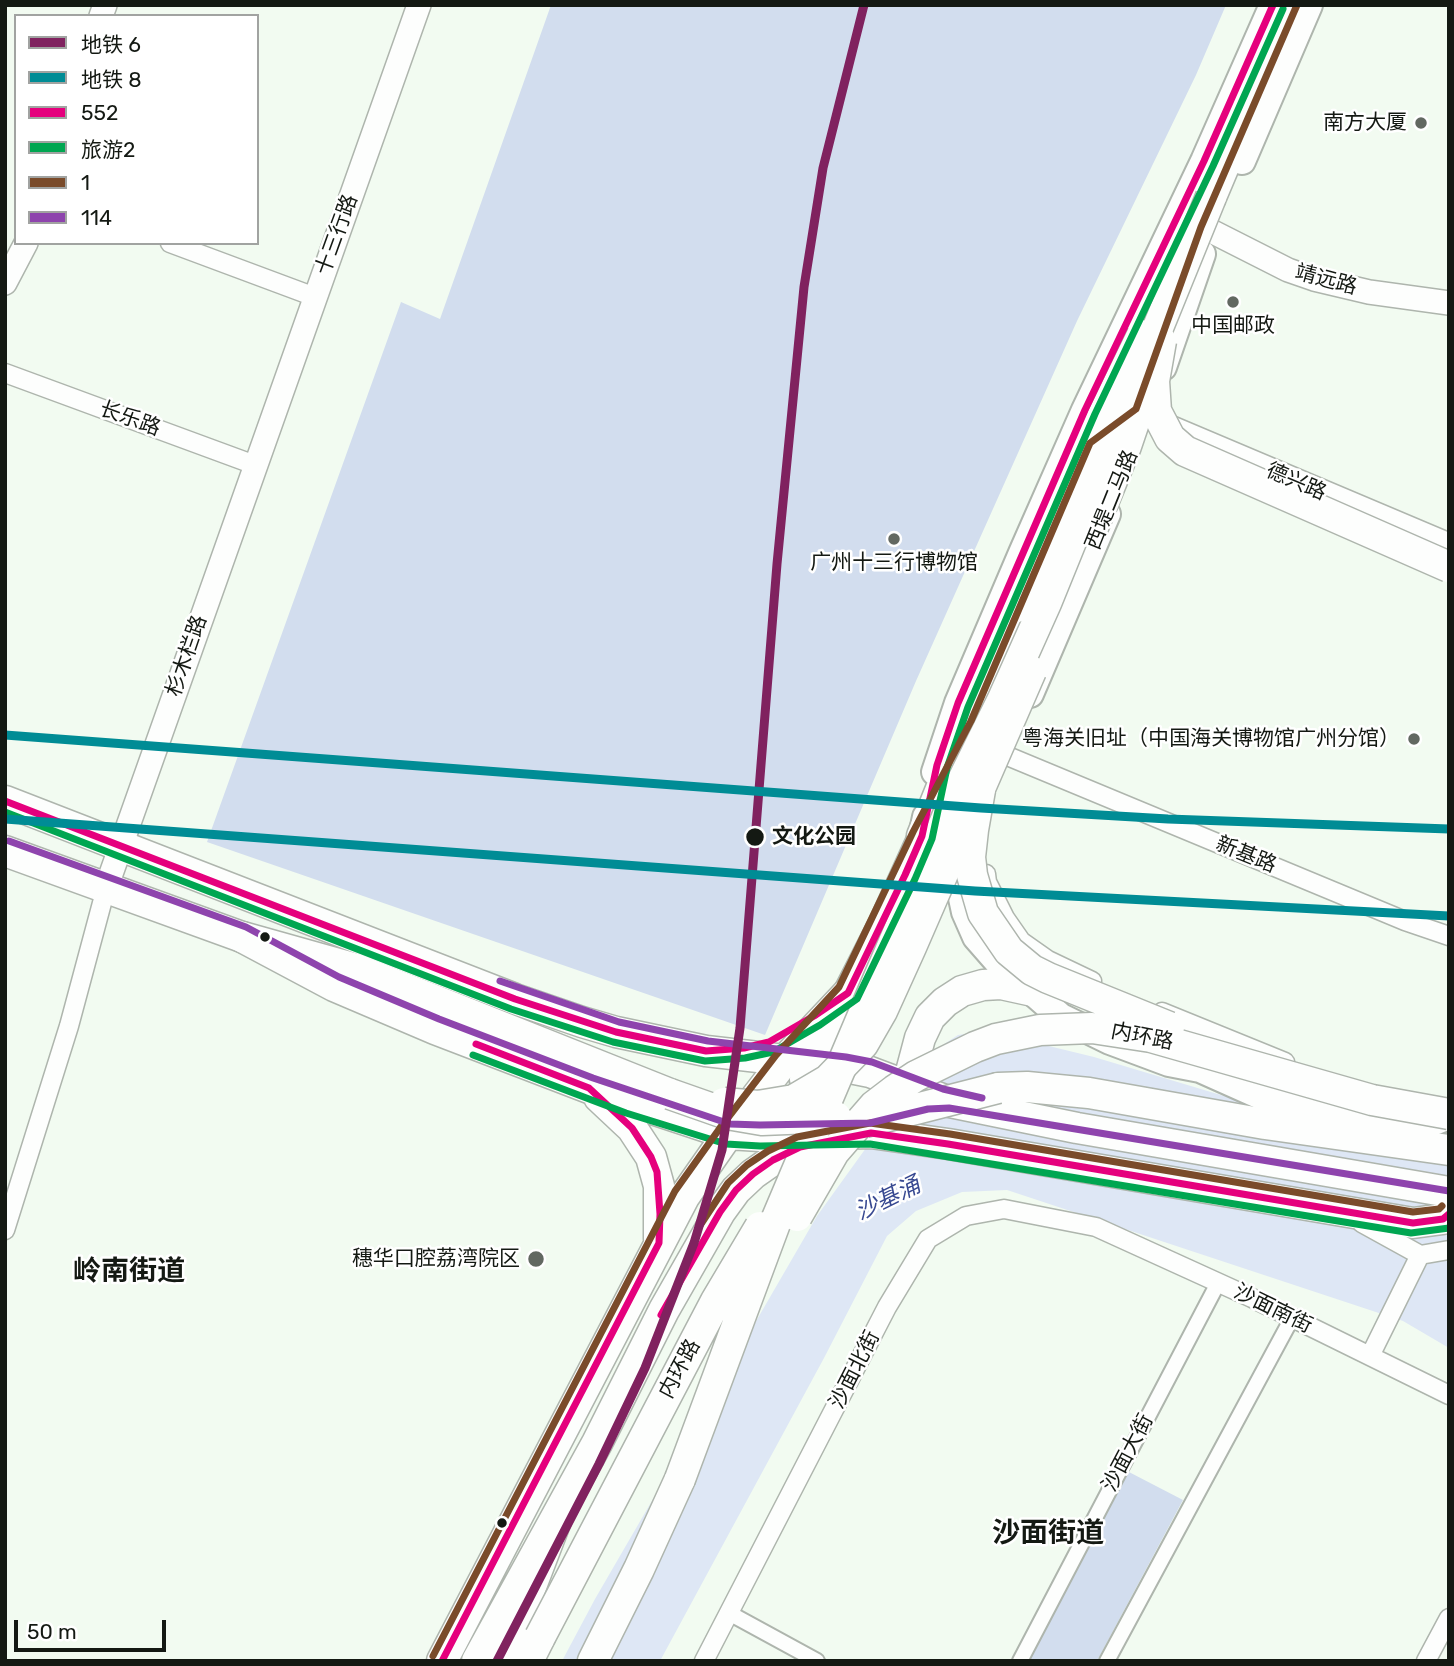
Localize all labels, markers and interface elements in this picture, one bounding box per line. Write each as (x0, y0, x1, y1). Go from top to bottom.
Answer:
legend (14, 14, 259, 245)
text: 地铁 6 (81, 32, 141, 57)
text: 地铁 8 (81, 67, 142, 92)
text: 552 (81, 100, 118, 125)
place label: 南方大厦 (1323, 110, 1407, 136)
marker: 南方大厦 (1413, 115, 1429, 131)
text: 旅游2 (81, 137, 135, 162)
text: 1 (81, 170, 90, 195)
street label: 十三行路 (311, 191, 363, 279)
text: 114 (81, 205, 112, 230)
street label: 靖远路 (1292, 260, 1360, 300)
marker: 中国邮政 (1225, 294, 1241, 310)
place label: 中国邮政 (1191, 313, 1275, 339)
street label: 长乐路 (96, 396, 164, 442)
street label: 西堤二马路 (1081, 447, 1143, 553)
street label: 德兴路 (1262, 458, 1330, 506)
marker: 广州十三行博物馆 (886, 531, 902, 547)
place label: 广州十三行博物馆 (810, 550, 978, 576)
street label: 杉木栏路 (161, 612, 213, 700)
place label: 粤海关旧址（中国海关博物馆广州分馆） (1022, 726, 1400, 752)
marker: 粤海关旧址（中国海关博物馆广州分馆） (1406, 731, 1422, 747)
place label: 文化公园 (772, 824, 856, 850)
marker: 文化公园 (744, 826, 766, 848)
street label: 新基路 (1212, 832, 1280, 878)
unlabelled marker (258, 930, 272, 944)
street label: 内环路 (1109, 1019, 1175, 1055)
water label: 沙基涌 (851, 1171, 925, 1227)
place label: 穗华口腔荔湾院区 (352, 1246, 520, 1272)
marker: 穗华口腔荔湾院区 (526, 1249, 546, 1269)
district label: 岭南街道 (73, 1255, 185, 1289)
street label: 沙面南街 (1230, 1279, 1316, 1339)
street label: 沙面北街 (825, 1327, 885, 1413)
street label: 内环路 (654, 1335, 706, 1403)
street label: 沙面大街 (1097, 1410, 1159, 1496)
unlabelled marker (495, 1516, 509, 1530)
district label: 沙面街道 (992, 1517, 1104, 1551)
scale bar (18, 1606, 170, 1650)
text: 50 m (27, 1619, 77, 1644)

